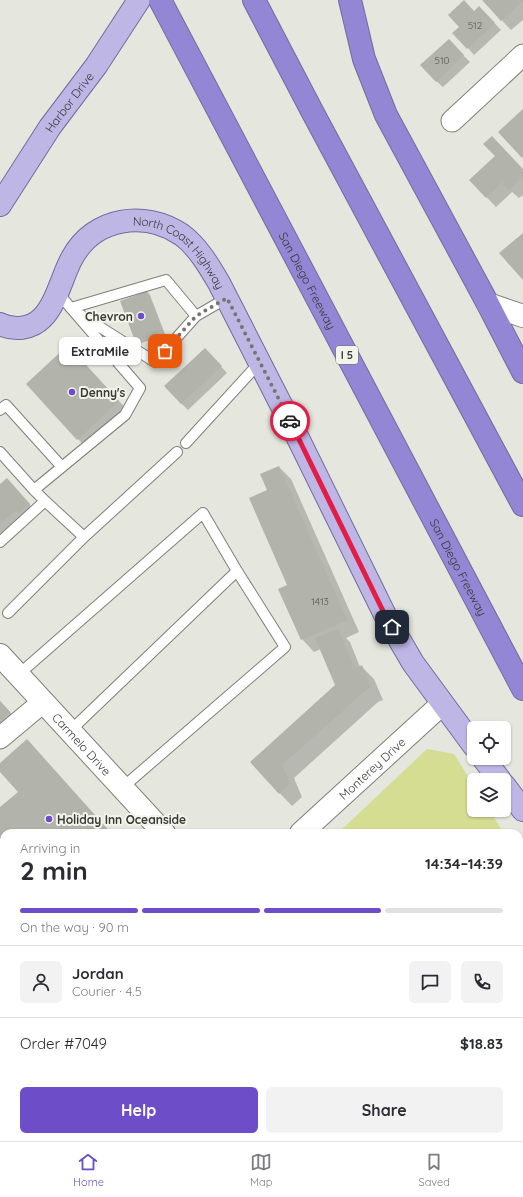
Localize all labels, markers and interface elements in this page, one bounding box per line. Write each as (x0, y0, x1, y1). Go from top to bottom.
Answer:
house number: 512 (468, 19, 483, 32)
house number: 510 (434, 54, 450, 67)
street label: Harbor Drive (41, 69, 97, 135)
street label: North Coast Highway (133, 213, 228, 292)
street label: San Diego Freeway (276, 229, 340, 332)
place label: Chevron (85, 309, 133, 324)
marker: Chevron (136, 311, 146, 321)
pin (148, 334, 182, 368)
callout: ExtraMile (59, 337, 141, 365)
icon: bag (154, 340, 176, 362)
text: ExtraMile (71, 343, 129, 359)
road number: I 5 (336, 346, 358, 364)
place label: Denny's (80, 385, 126, 400)
marker: Denny's (67, 387, 77, 397)
courier (270, 401, 310, 441)
icon: car (279, 410, 301, 432)
street label: San Diego Freeway (427, 516, 491, 618)
house number: 1413 (311, 595, 329, 608)
pin (375, 610, 409, 644)
icon: home (381, 616, 403, 638)
street label: Carmelo Drive (50, 710, 115, 778)
map controls (467, 721, 511, 817)
button: locate (467, 721, 511, 765)
street label: Monterey Drive (335, 734, 408, 802)
button: layers (467, 773, 511, 817)
place label: Holiday Inn Oceanside (57, 812, 186, 827)
marker: Holiday Inn Oceanside (44, 814, 54, 824)
text: Arriving in (20, 840, 80, 856)
text: 2 min (20, 854, 88, 887)
text: 14:34–14:39 (425, 854, 503, 873)
text: On the way · 90 m (20, 919, 129, 935)
button: person (20, 961, 62, 1003)
button: chat (409, 961, 451, 1003)
button: phone (461, 961, 503, 1003)
text: Jordan (72, 964, 124, 983)
text: Courier · 4.5 (72, 983, 142, 999)
text: Order #7049 (20, 1034, 107, 1053)
text: $18.83 (460, 1034, 503, 1053)
button: Help (20, 1087, 258, 1133)
button: Share (266, 1087, 503, 1133)
tab: Home (73, 1151, 104, 1189)
tab: Map (250, 1151, 272, 1189)
tab: Saved (419, 1151, 450, 1189)

